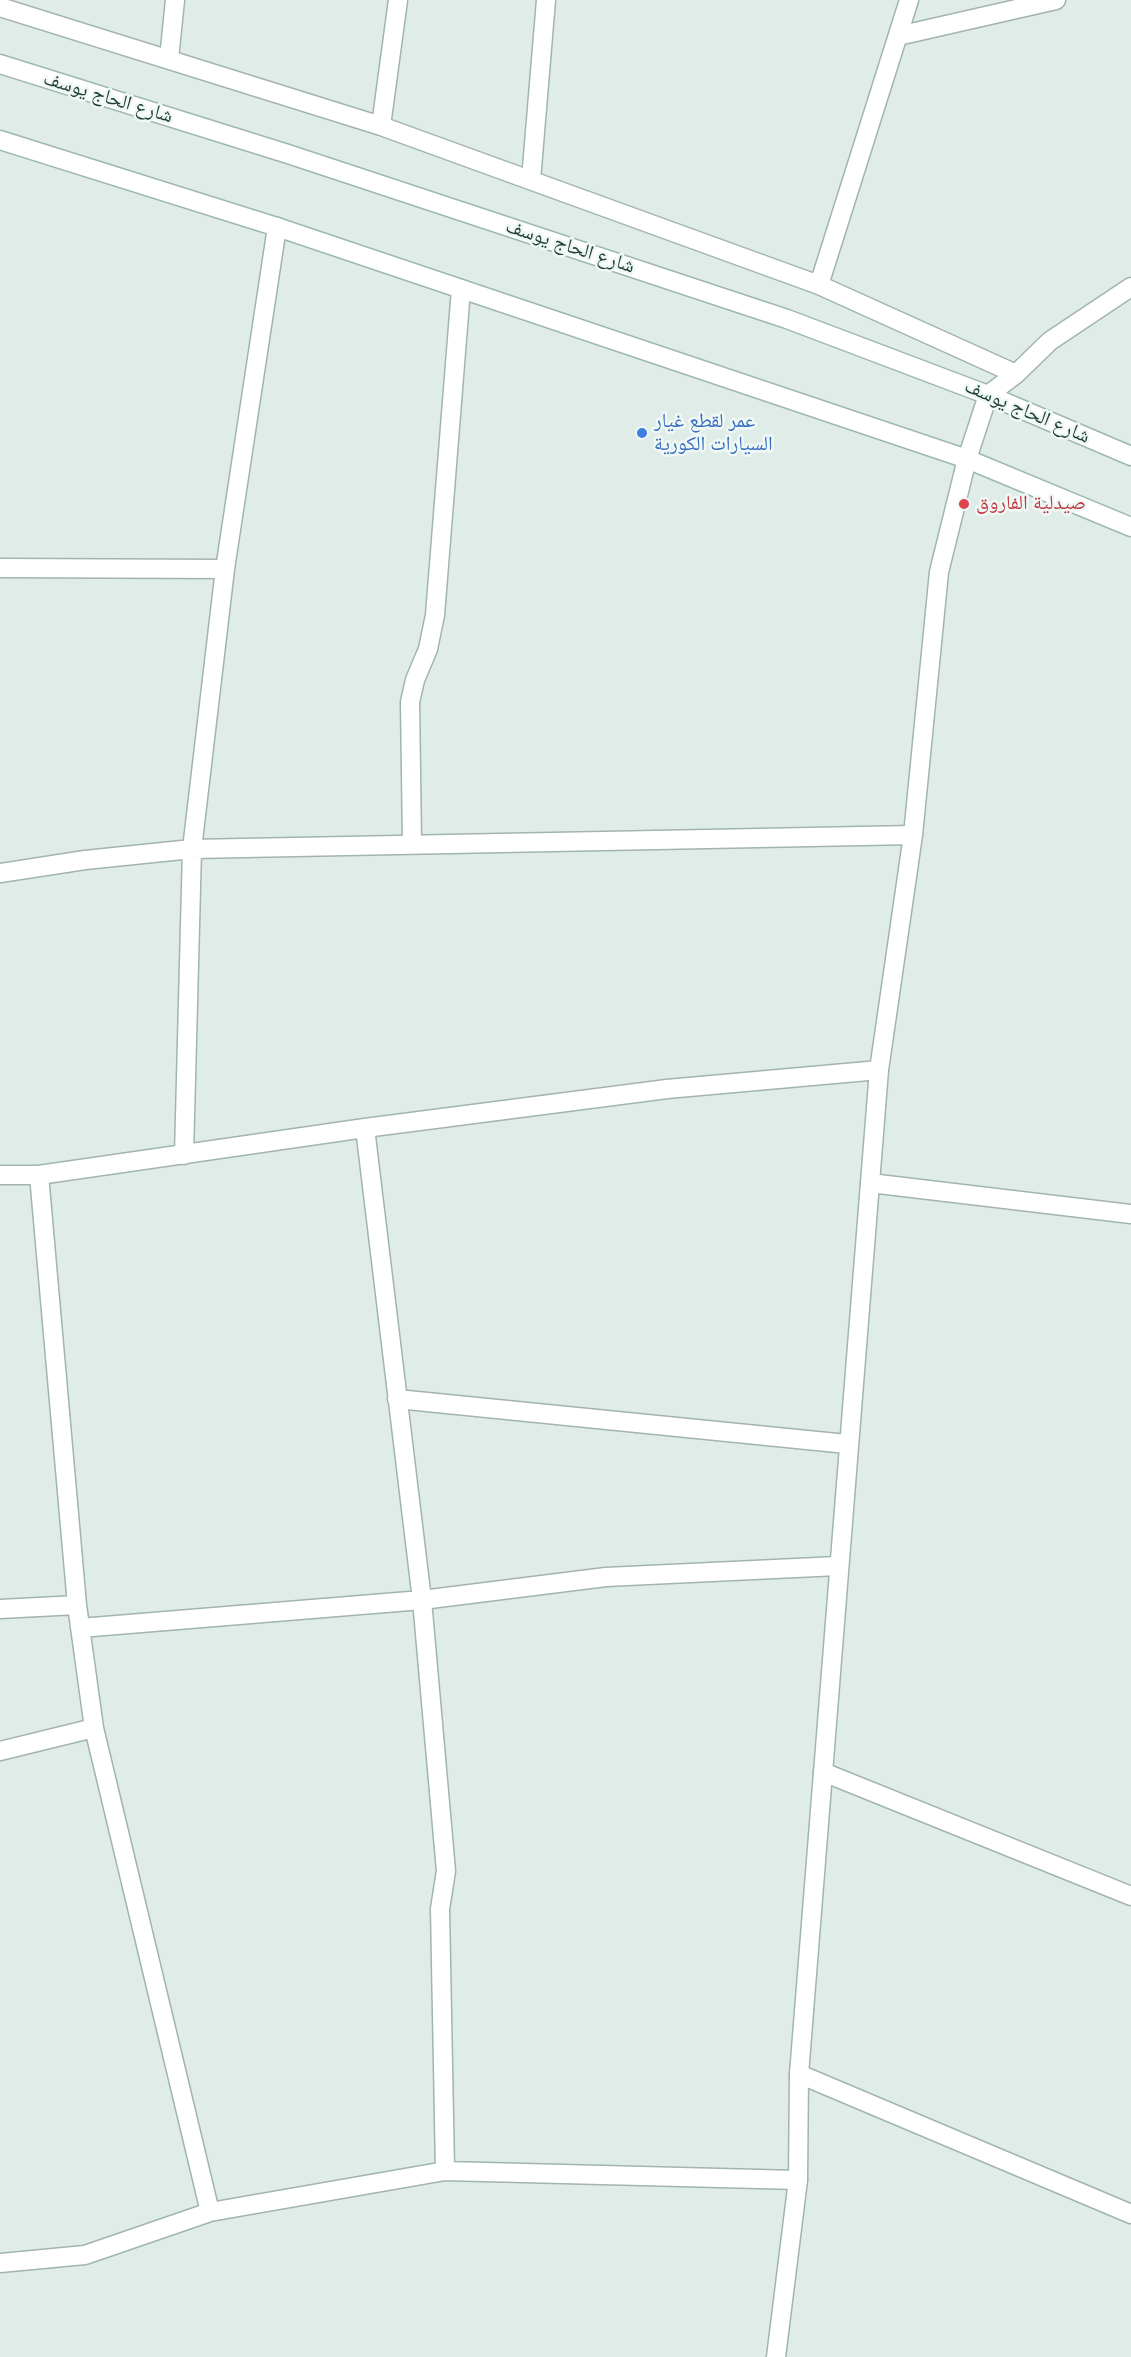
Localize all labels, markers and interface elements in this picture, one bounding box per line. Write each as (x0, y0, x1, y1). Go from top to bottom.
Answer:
street label: شارع الحاج يوسف (40, 67, 176, 129)
street label: شارع الحاج يوسف (502, 215, 638, 279)
street label: شارع الحاج يوسف (961, 375, 1093, 449)
place label: عمر لقطع غيار السيارات الكورية (654, 410, 773, 457)
marker: عمر لقطع غيار السيارات الكورية (635, 426, 649, 440)
place label: صيدلية الفاروق (976, 492, 1086, 516)
marker: صيدلية الفاروق (957, 497, 971, 511)

